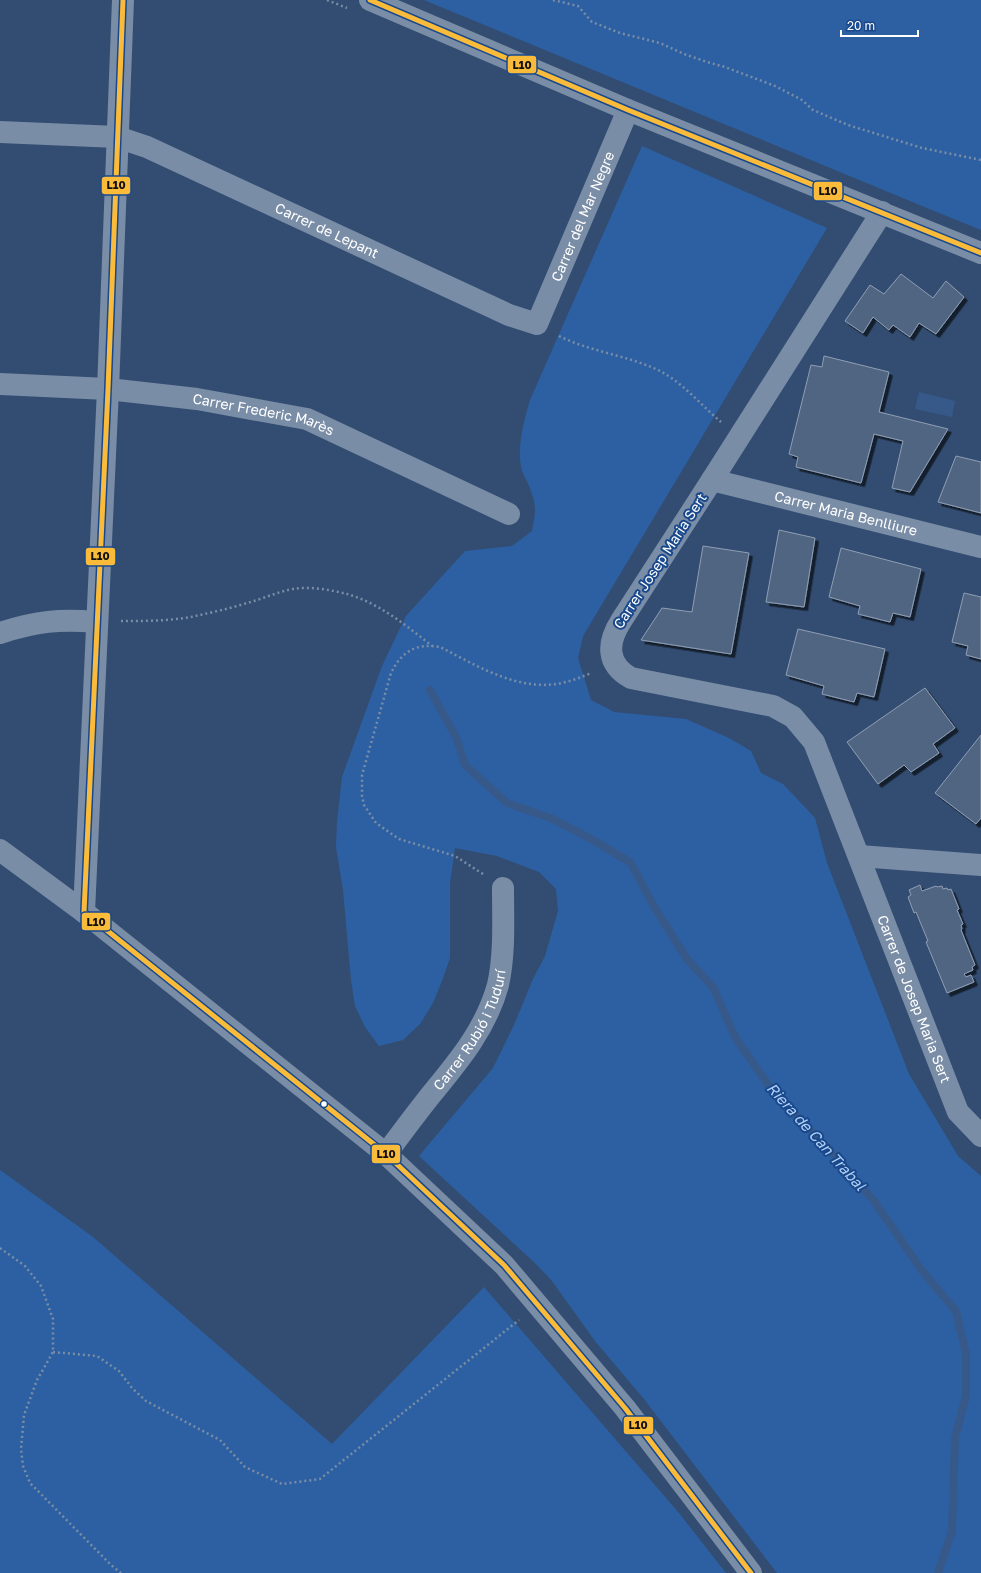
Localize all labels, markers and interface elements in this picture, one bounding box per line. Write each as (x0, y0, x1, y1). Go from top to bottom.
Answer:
scale bar (841, 12, 918, 38)
text: 20 m (847, 18, 875, 33)
line badge: L10 (507, 55, 537, 74)
text: L10 (512, 58, 532, 71)
street label: Carrer del Mar Negre (547, 149, 617, 284)
line badge: L10 (101, 176, 131, 195)
text: L10 (106, 178, 126, 191)
line badge: L10 (813, 181, 843, 201)
text: L10 (818, 184, 838, 197)
street label: Carrer de Lepant (273, 199, 382, 261)
street label: Carrer Frederic Marès (191, 389, 337, 439)
street label: Carrer Maria Benlliure (773, 487, 919, 539)
street label: Carrer Josep Maria Sert (609, 490, 710, 632)
line badge: L10 (85, 547, 116, 566)
text: L10 (90, 549, 110, 562)
line badge: L10 (81, 912, 111, 931)
street label: Carrer de Josep Maria Sert (874, 912, 955, 1085)
text: L10 (86, 915, 106, 928)
street label: Carrer Rubió i Tudurí (429, 967, 509, 1094)
water label: Riera de Can Trabal (764, 1079, 871, 1195)
unlabelled marker (319, 1099, 329, 1109)
line badge: L10 (371, 1144, 401, 1164)
text: L10 (376, 1147, 396, 1160)
line badge: L10 (623, 1416, 654, 1435)
text: L10 (628, 1418, 648, 1431)

